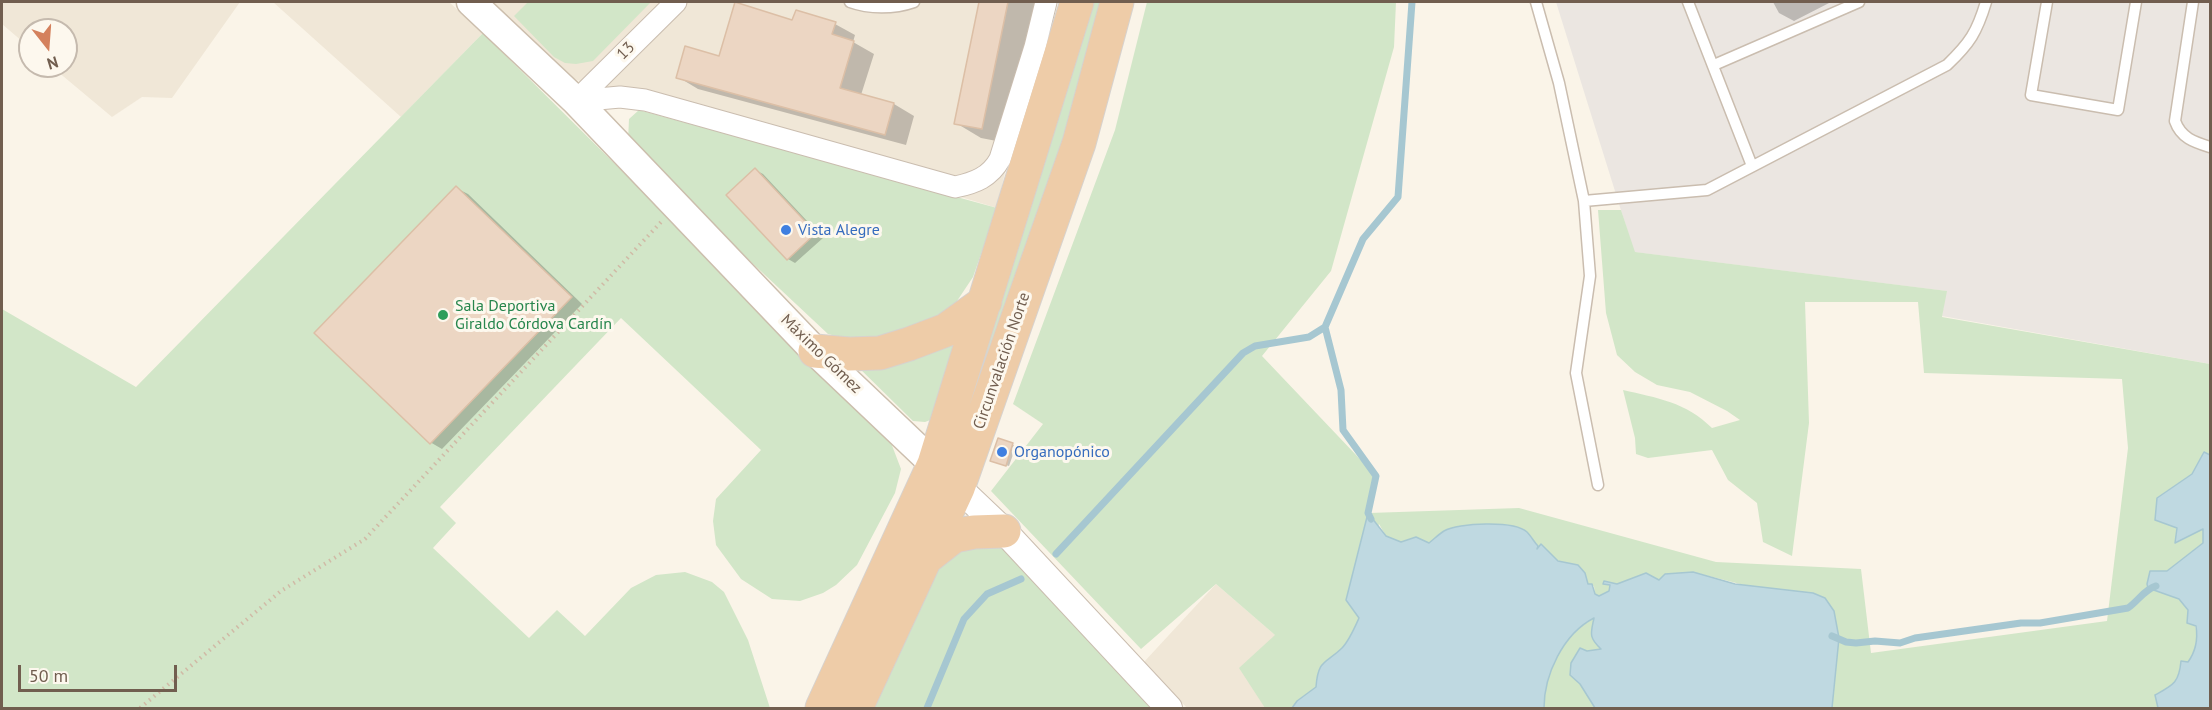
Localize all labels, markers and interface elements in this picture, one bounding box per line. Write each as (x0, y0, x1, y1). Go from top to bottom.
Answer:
north arrow (18, 18, 78, 78)
street label: 13 (613, 38, 639, 64)
text: N (45, 52, 61, 74)
place label: Vista Alegre (798, 220, 880, 240)
marker: Vista Alegre (779, 223, 793, 237)
street label: Circunvalación Norte (970, 290, 1034, 432)
place label: Sala Deportiva Giraldo Córdova Cardín (455, 296, 612, 334)
marker: Sala Deportiva Giraldo Córdova Cardín (436, 308, 450, 322)
street label: Máximo Gómez (776, 310, 866, 398)
place label: Organopónico (1014, 442, 1110, 462)
marker: Organopónico (995, 445, 1009, 459)
scale bar (21, 653, 180, 691)
text: 50 m (29, 664, 68, 687)

